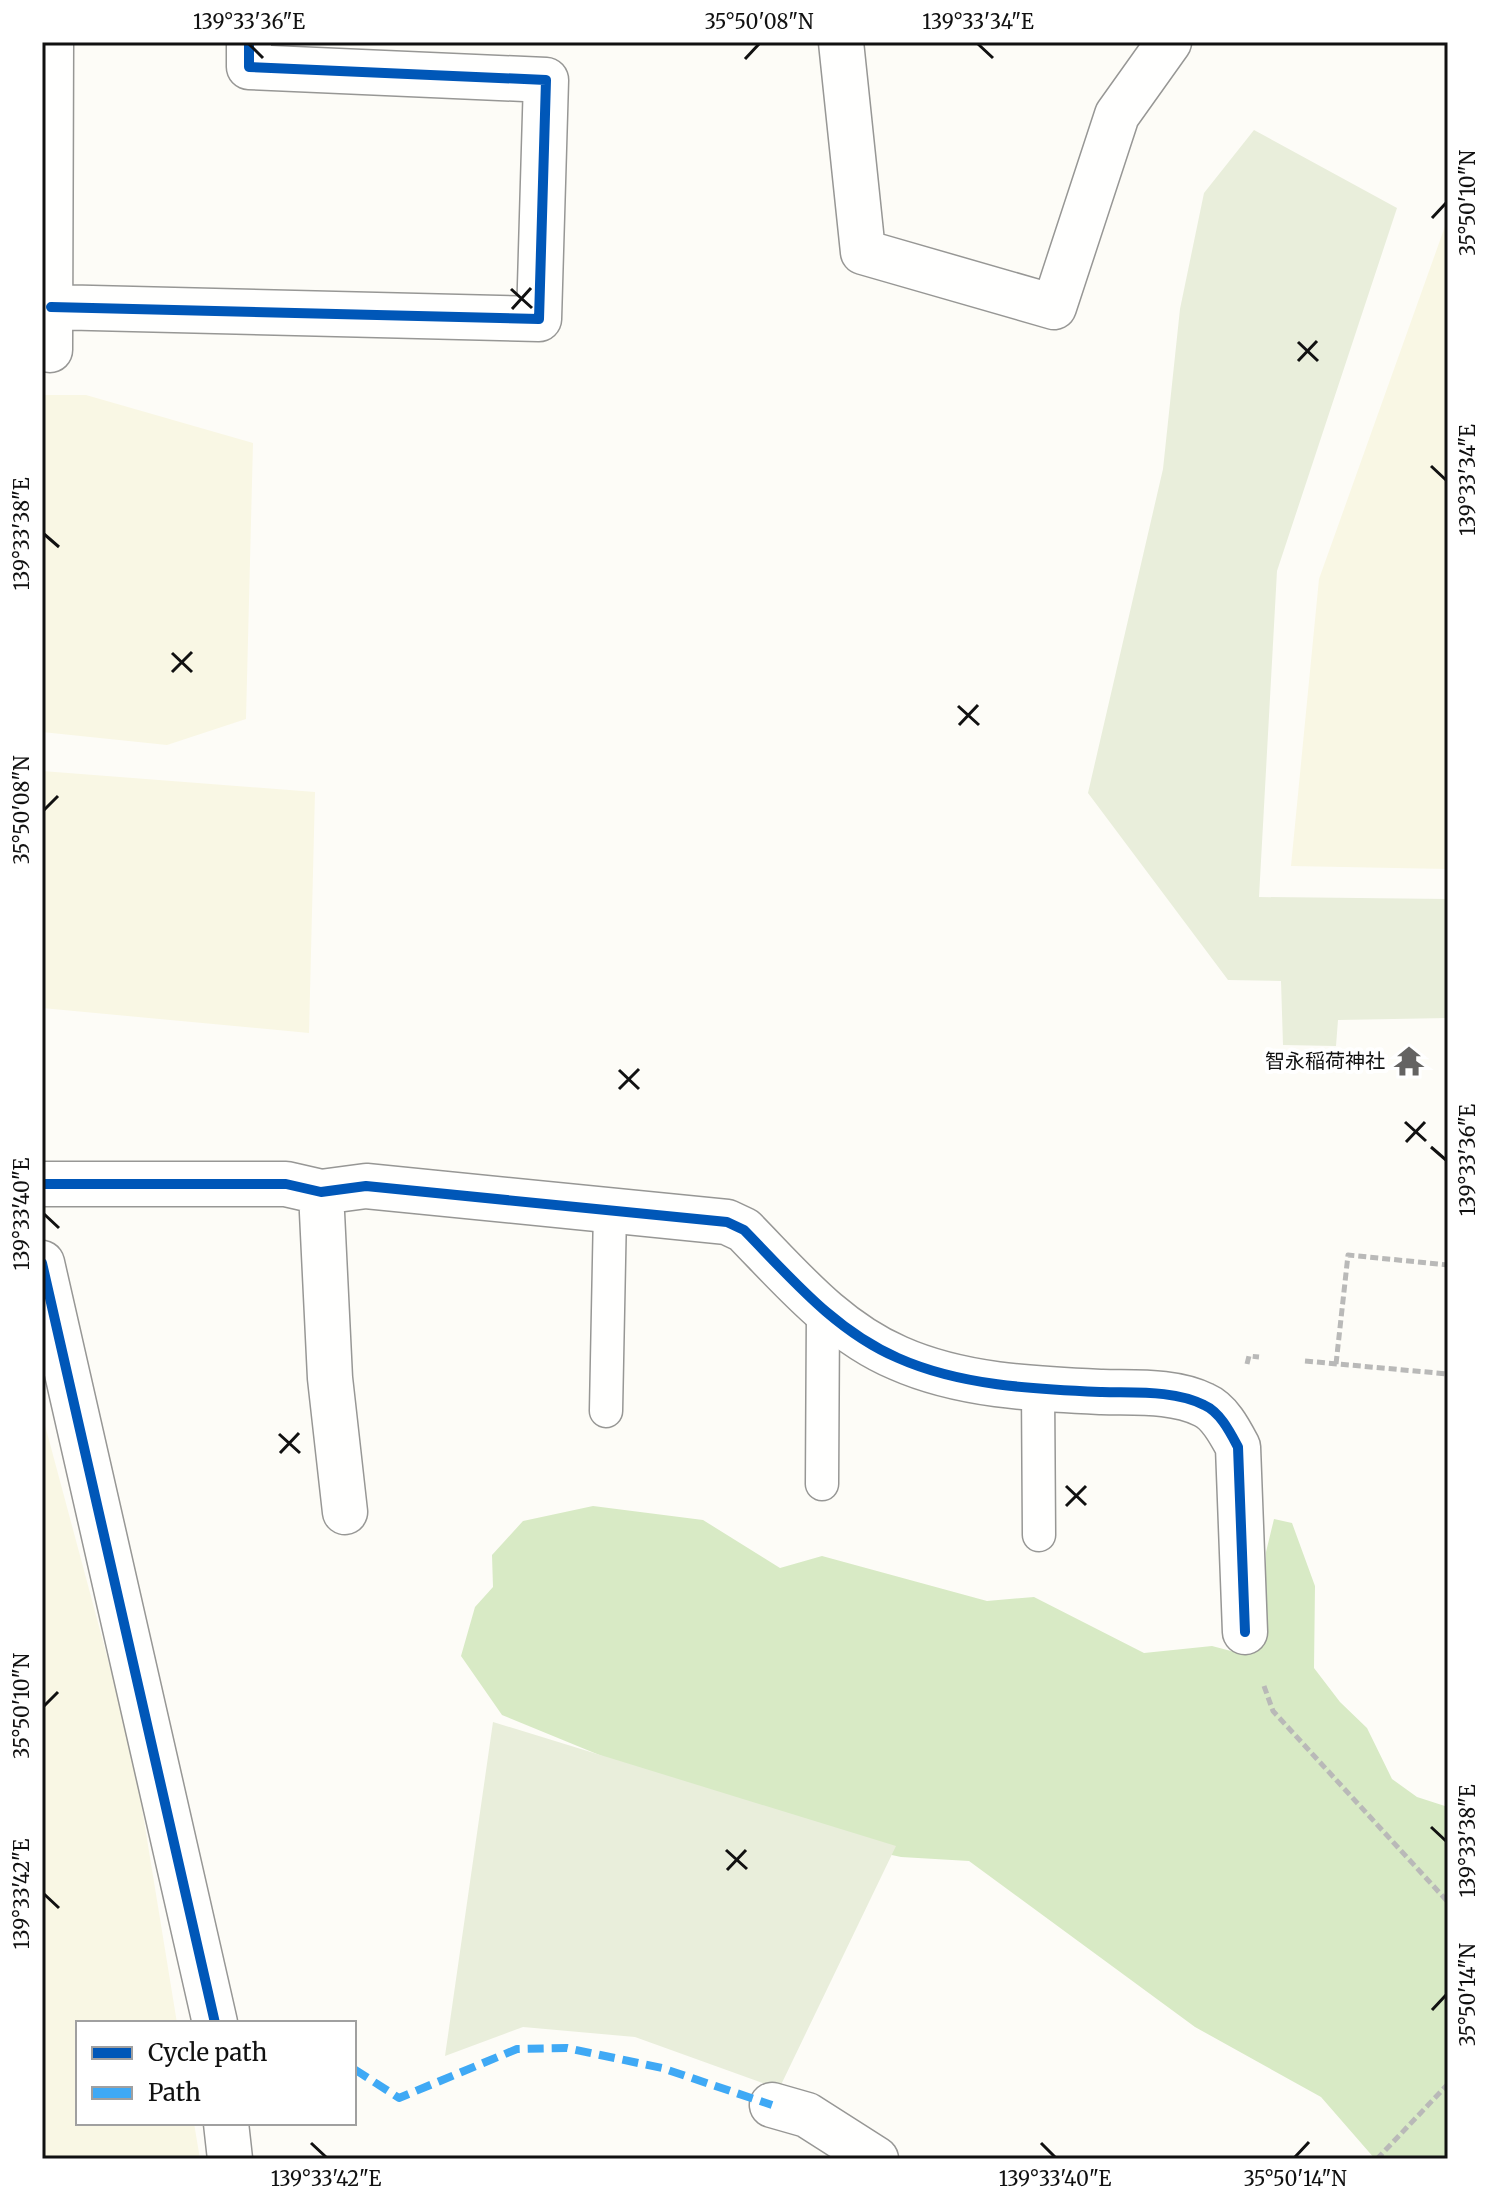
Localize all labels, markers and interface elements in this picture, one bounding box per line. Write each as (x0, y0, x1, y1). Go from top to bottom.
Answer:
text: 139°33'36"E (193, 9, 305, 34)
text: 35°50'08"N (704, 9, 814, 34)
text: 139°33'34"E (922, 9, 1034, 34)
text: 35°50'10"N (1455, 150, 1480, 256)
text: 139°33'34"E (1455, 424, 1480, 536)
text: 139°33'38"E (9, 477, 34, 590)
text: 35°50'08"N (9, 755, 34, 865)
temple icon: 智永稲荷神社 (1392, 1044, 1426, 1078)
place label: 智永稲荷神社 (1265, 1048, 1385, 1073)
text: 139°33'36"E (1455, 1104, 1480, 1216)
text: 139°33'40"E (9, 1157, 34, 1270)
text: 35°50'10"N (9, 1653, 34, 1759)
text: 139°33'38"E (1455, 1784, 1480, 1897)
text: 139°33'42"E (9, 1838, 34, 1949)
text: 35°50'14"N (1455, 1943, 1480, 2047)
legend (76, 2021, 356, 2125)
text: Cycle path (148, 2037, 267, 2068)
text: Path (148, 2077, 201, 2108)
text: 139°33'42"E (271, 2166, 382, 2191)
text: 139°33'40"E (999, 2166, 1112, 2191)
text: 35°50'14"N (1243, 2166, 1347, 2191)

